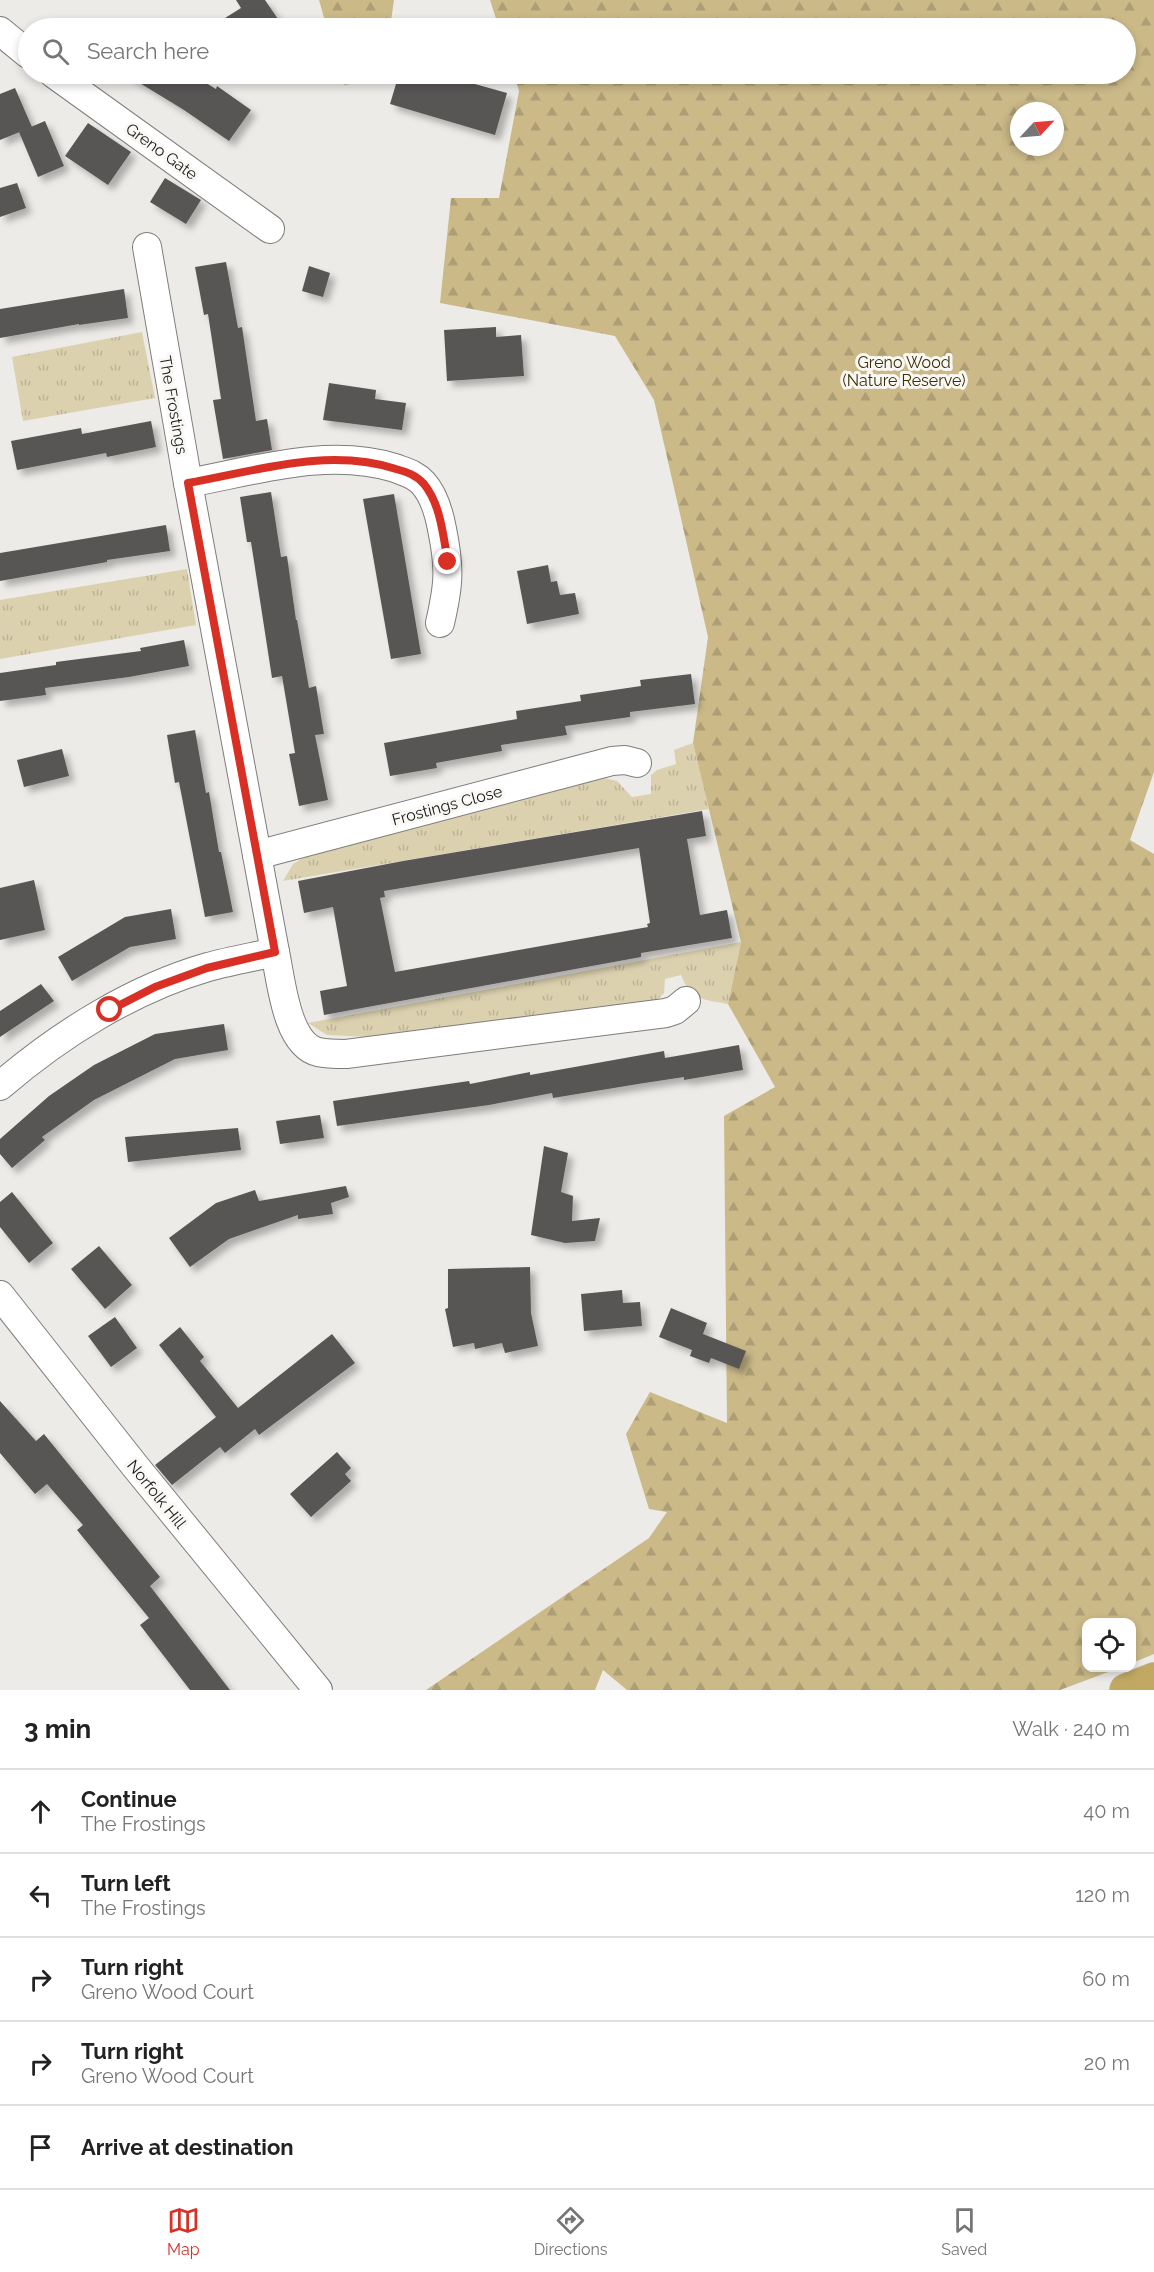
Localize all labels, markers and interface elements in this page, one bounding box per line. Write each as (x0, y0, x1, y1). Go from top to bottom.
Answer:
search box (18, 18, 1136, 84)
icon: search (39, 35, 72, 68)
text: Search here (87, 38, 209, 64)
north arrow (1010, 102, 1064, 156)
street label: Greno Gate (122, 119, 201, 184)
park label: Greno Wood (Nature Reserve) (843, 353, 965, 390)
street label: The Frostings (155, 354, 192, 456)
route end (434, 548, 460, 574)
street label: Frostings Close (390, 782, 504, 829)
route start (96, 996, 122, 1022)
street label: Norfolk Hill (123, 1456, 190, 1533)
map controls (1082, 1618, 1136, 1672)
button: locate (1082, 1618, 1136, 1672)
text: 3 min (24, 1714, 91, 1744)
text: Walk · 240 m (1012, 1717, 1130, 1741)
text: Continue (81, 1786, 177, 1812)
icon: ahead (24, 1795, 57, 1828)
text: 40 m (1083, 1799, 1130, 1823)
text: The Frostings (81, 1812, 206, 1836)
text: Turn left (81, 1870, 171, 1896)
icon: left (24, 1879, 57, 1912)
text: 120 m (1075, 1883, 1130, 1907)
text: The Frostings (81, 1896, 206, 1920)
text: Turn right (81, 1954, 184, 1980)
icon: right (24, 1963, 57, 1996)
text: 60 m (1082, 1967, 1130, 1991)
text: Greno Wood Court (81, 1980, 254, 2004)
text: Turn right (81, 2038, 184, 2064)
icon: right (24, 2047, 57, 2080)
text: 20 m (1084, 2051, 1130, 2075)
text: Greno Wood Court (81, 2064, 254, 2088)
icon: arrive (24, 2131, 57, 2164)
text: Arrive at destination (81, 2134, 294, 2160)
tab: Map (167, 2204, 200, 2259)
tab: Directions (534, 2204, 608, 2259)
tab: Saved (941, 2204, 987, 2259)

